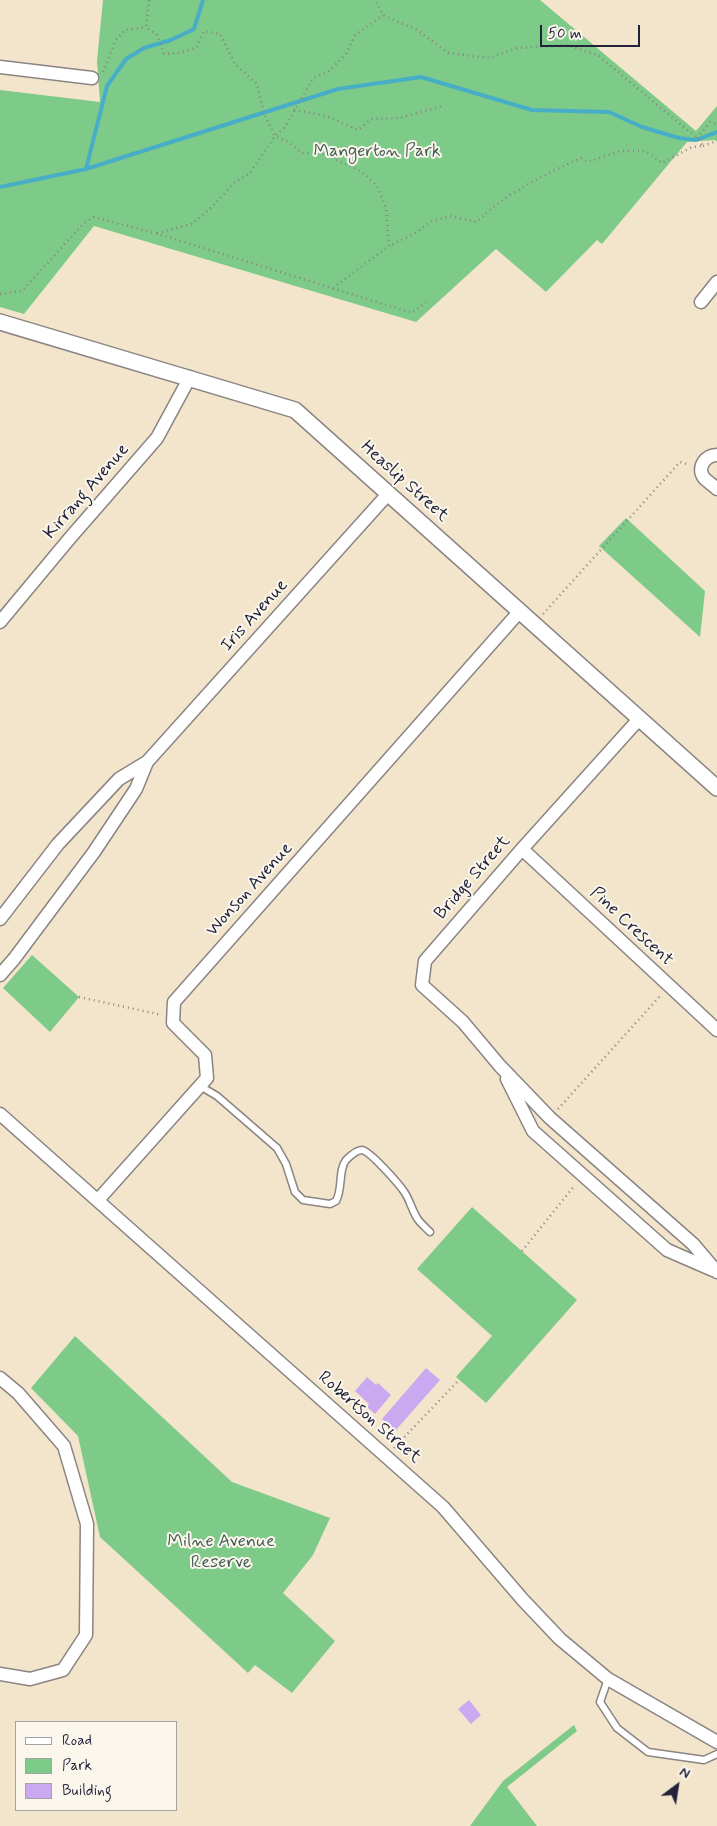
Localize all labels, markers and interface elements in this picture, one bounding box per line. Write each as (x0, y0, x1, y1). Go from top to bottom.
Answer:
scale bar (542, 15, 642, 47)
text: 50 m (548, 24, 582, 44)
park label: Mangerton Park (313, 141, 441, 163)
street label: Heaslip Street (355, 437, 453, 527)
street label: Kirrang Avenue (40, 440, 134, 544)
street label: Iris Avenue (217, 575, 293, 657)
street label: Bridge Street (431, 831, 515, 925)
street label: Wonson Avenue (202, 839, 298, 941)
street label: Pine Crescent (585, 883, 677, 971)
street label: Robertson Street (313, 1367, 425, 1469)
park label: Milne Avenue Reserve (167, 1531, 275, 1574)
legend (15, 1721, 178, 1811)
text: Road (62, 1731, 92, 1751)
text: Park (62, 1756, 92, 1776)
north arrow (652, 1761, 702, 1811)
text: N (676, 1763, 693, 1783)
text: Building (62, 1781, 112, 1801)

